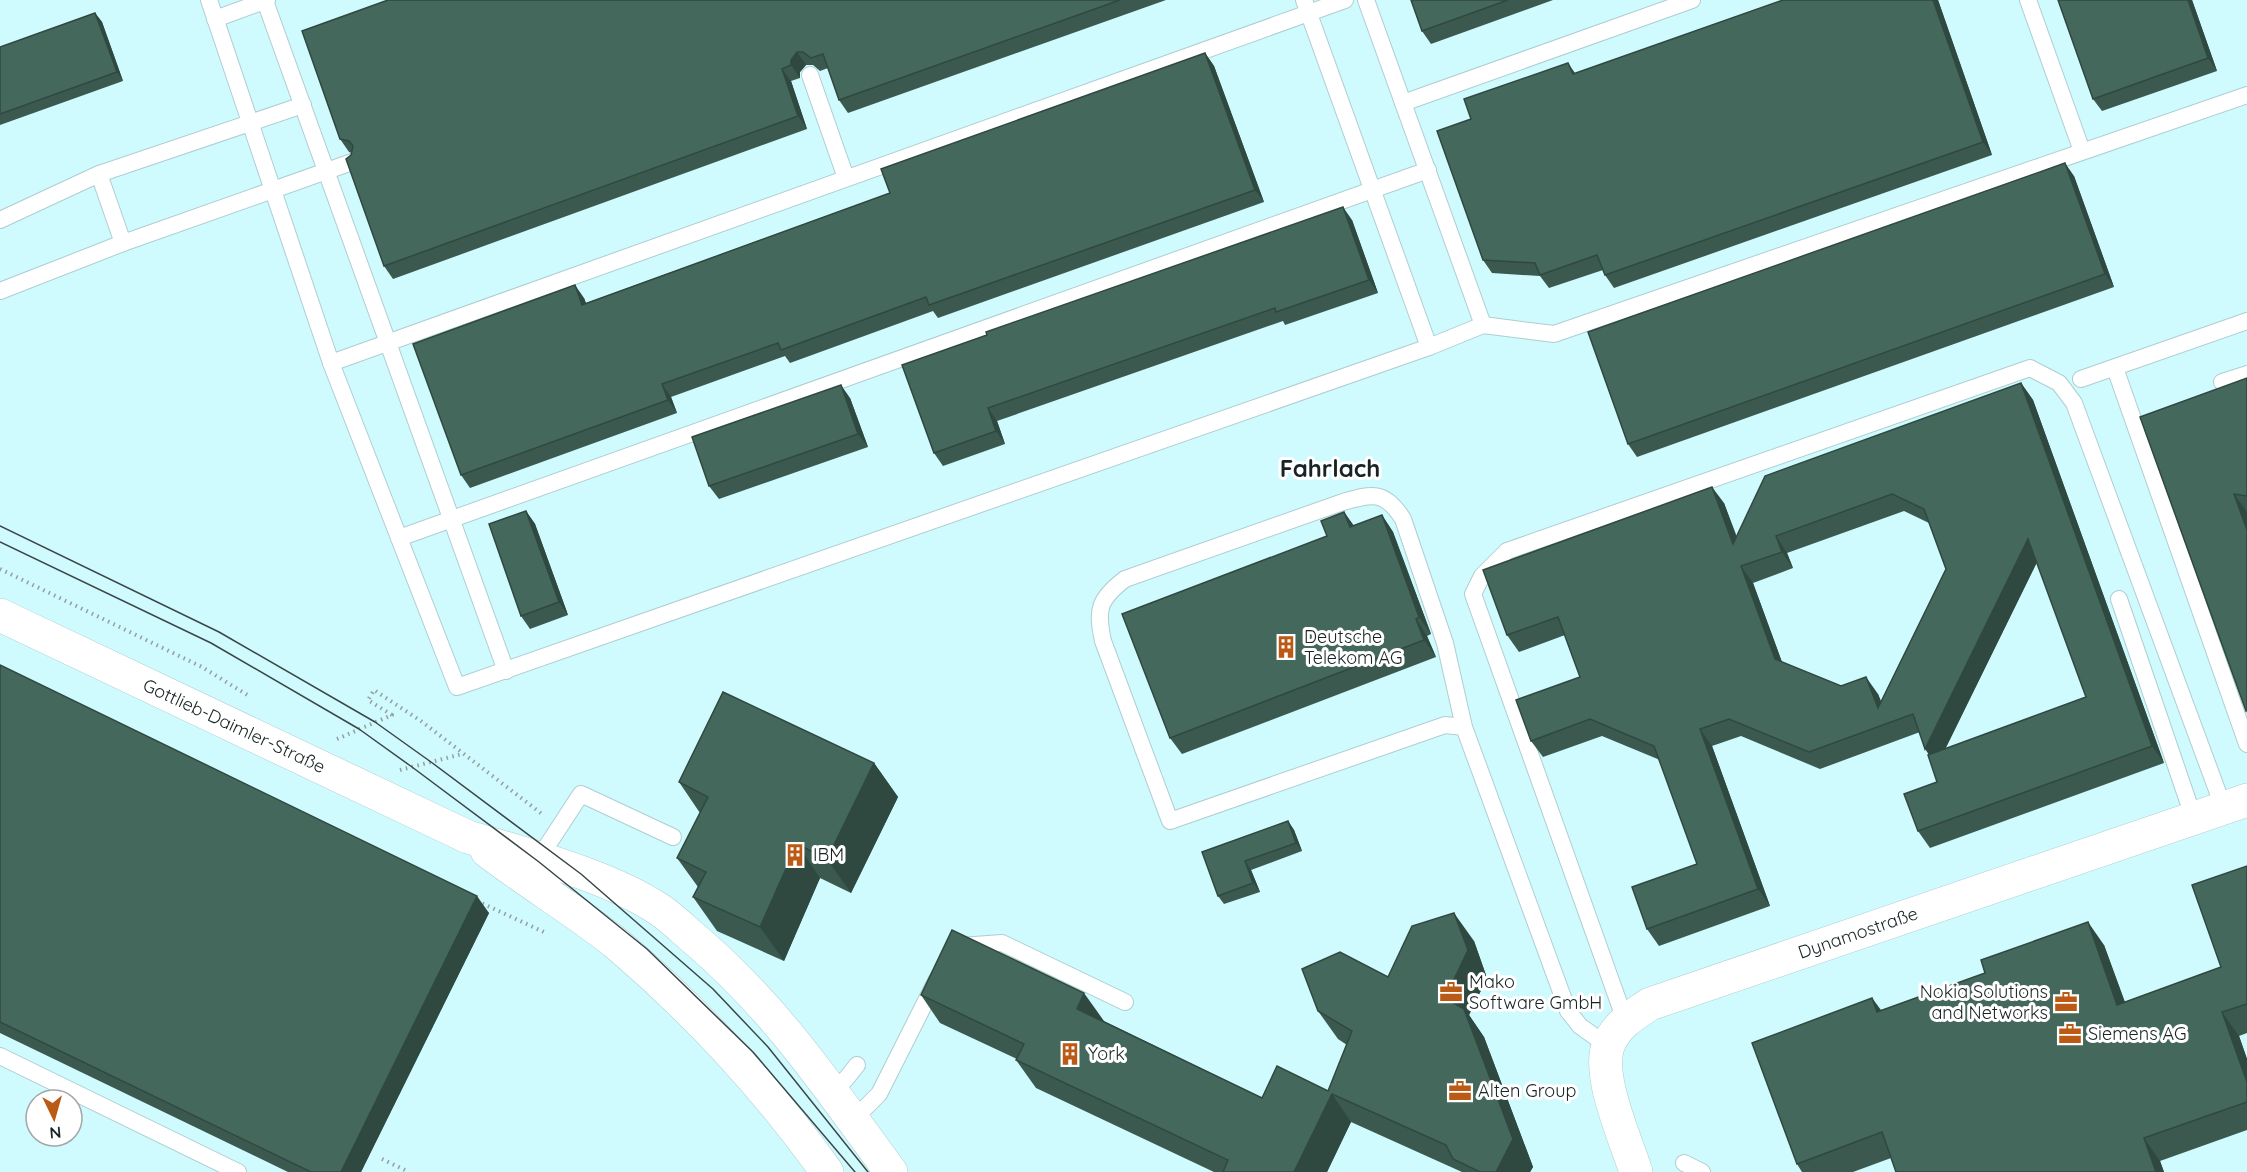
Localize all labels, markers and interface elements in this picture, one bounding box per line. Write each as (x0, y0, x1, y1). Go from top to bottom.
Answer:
district label: Fahrlach (1280, 453, 1380, 483)
place label: Deutsche Telekom AG (1304, 625, 1403, 669)
building icon: Deutsche Telekom AG (1273, 634, 1299, 660)
street label: Gottlieb-Daimler-Straße (139, 673, 329, 778)
building icon: IBM (782, 842, 808, 868)
place label: IBM (813, 843, 844, 866)
street label: Dynamostraße (1795, 901, 1921, 964)
place label: Mako Software GmbH (1469, 970, 1602, 1014)
office icon: Mako Software GmbH (1438, 979, 1464, 1005)
place label: Nokia Solutions and Networks (1920, 980, 2048, 1024)
office icon: Nokia Solutions and Networks (2053, 989, 2079, 1015)
office icon: Siemens AG (2057, 1021, 2083, 1047)
place label: Siemens AG (2088, 1022, 2187, 1045)
building icon: York (1057, 1041, 1083, 1067)
place label: York (1088, 1042, 1125, 1065)
office icon: Alten Group (1447, 1078, 1473, 1104)
place label: Alten Group (1478, 1079, 1576, 1102)
north arrow (24, 1088, 84, 1148)
text: N (49, 1122, 62, 1143)

